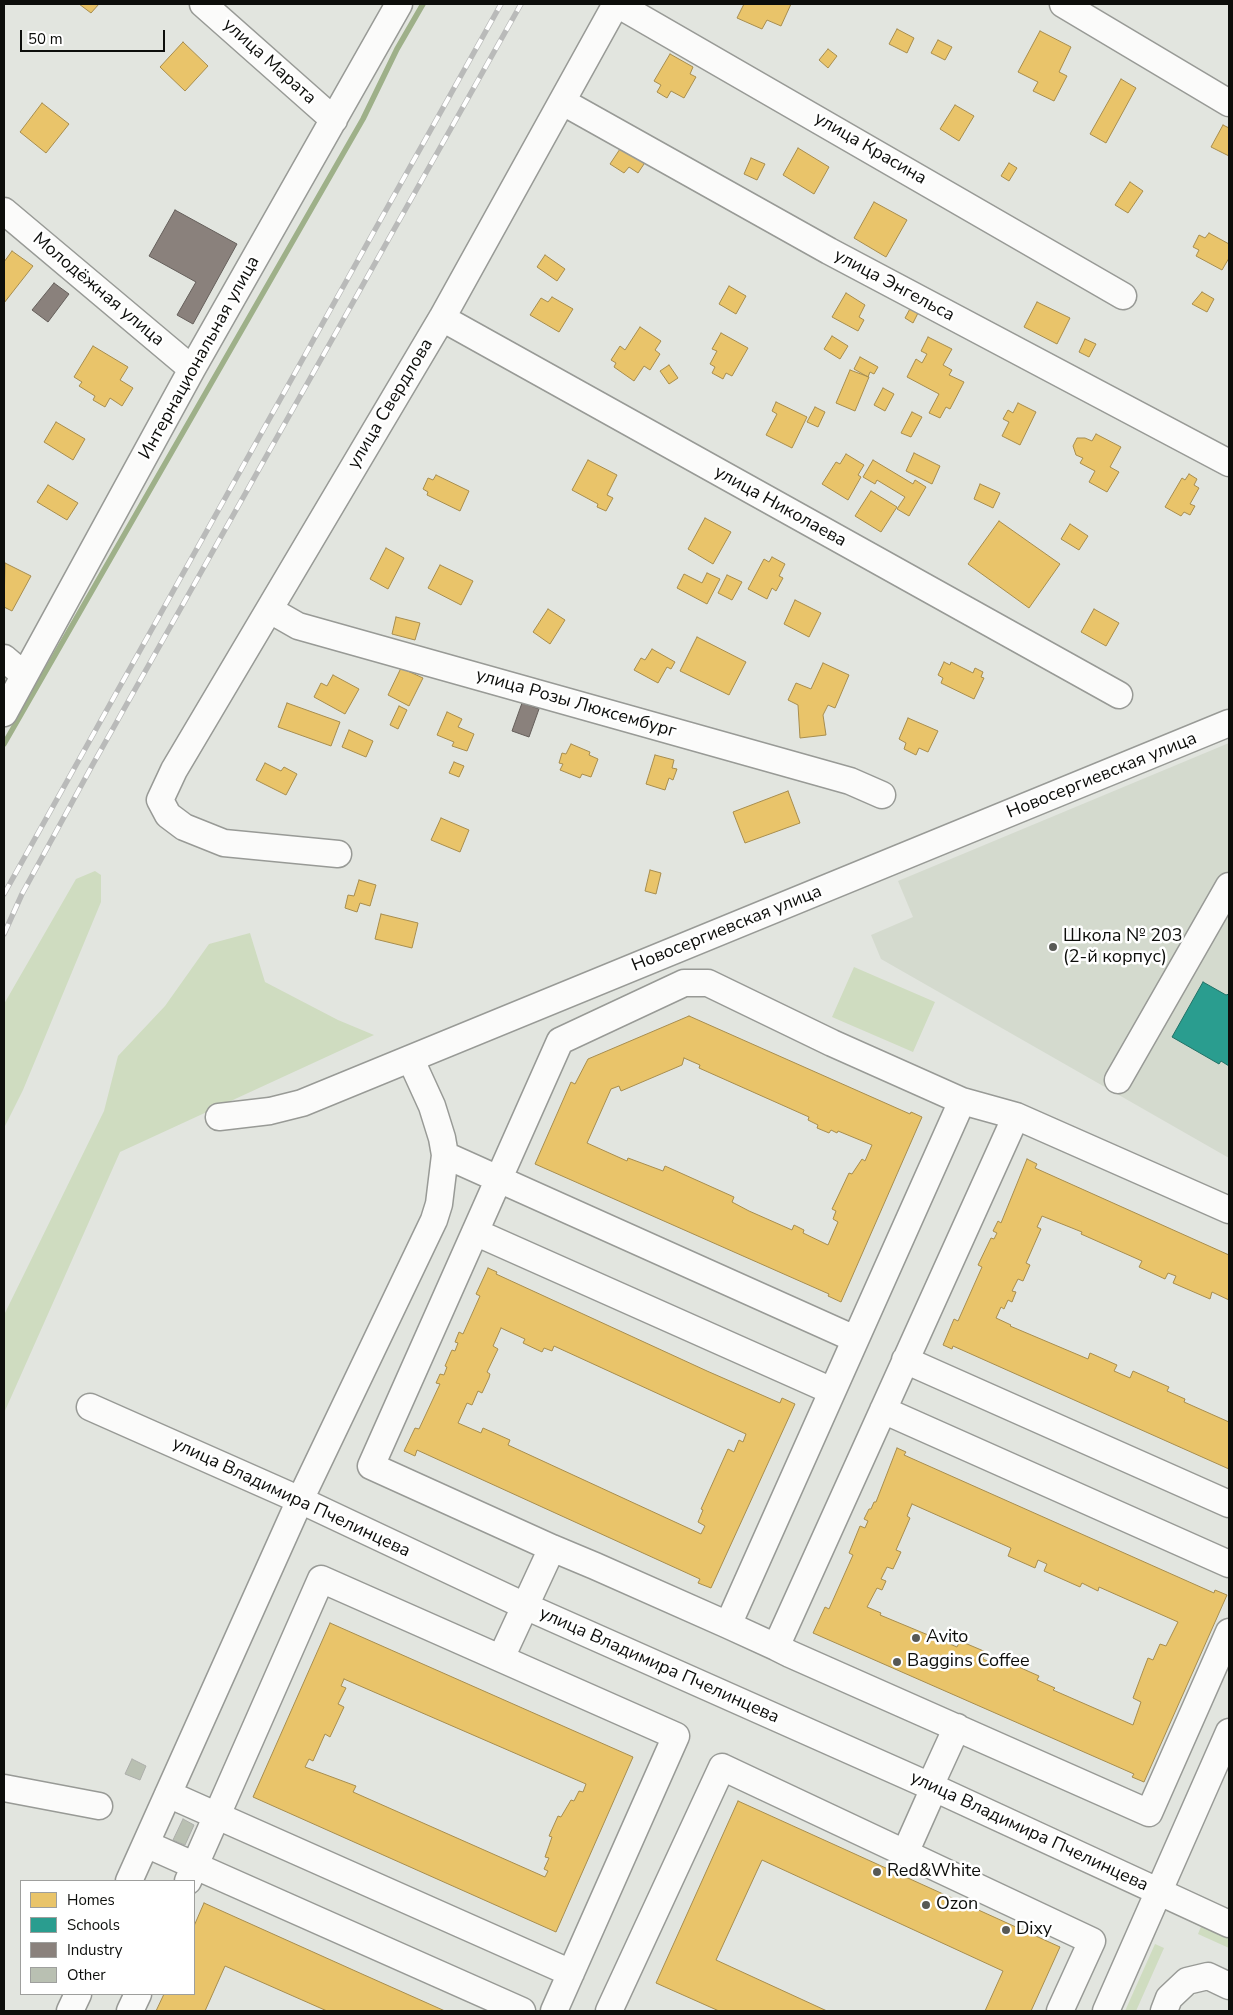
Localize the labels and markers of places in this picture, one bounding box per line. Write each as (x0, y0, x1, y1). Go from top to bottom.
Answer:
place label: Школа № 203 (2-й корпус) (1063, 926, 1183, 969)
marker: Школа № 203 (2-й корпус) (1047, 941, 1059, 953)
place label: Avito (926, 1627, 968, 1649)
marker: Avito (910, 1632, 922, 1644)
place label: Baggins Coffee (907, 1651, 1029, 1673)
marker: Baggins Coffee (891, 1656, 903, 1668)
place label: Red&White (887, 1861, 981, 1883)
marker: Red&White (871, 1866, 883, 1878)
place label: Ozon (936, 1894, 978, 1916)
marker: Ozon (920, 1899, 932, 1911)
place label: Dixy (1016, 1919, 1052, 1941)
marker: Dixy (1000, 1924, 1012, 1936)

